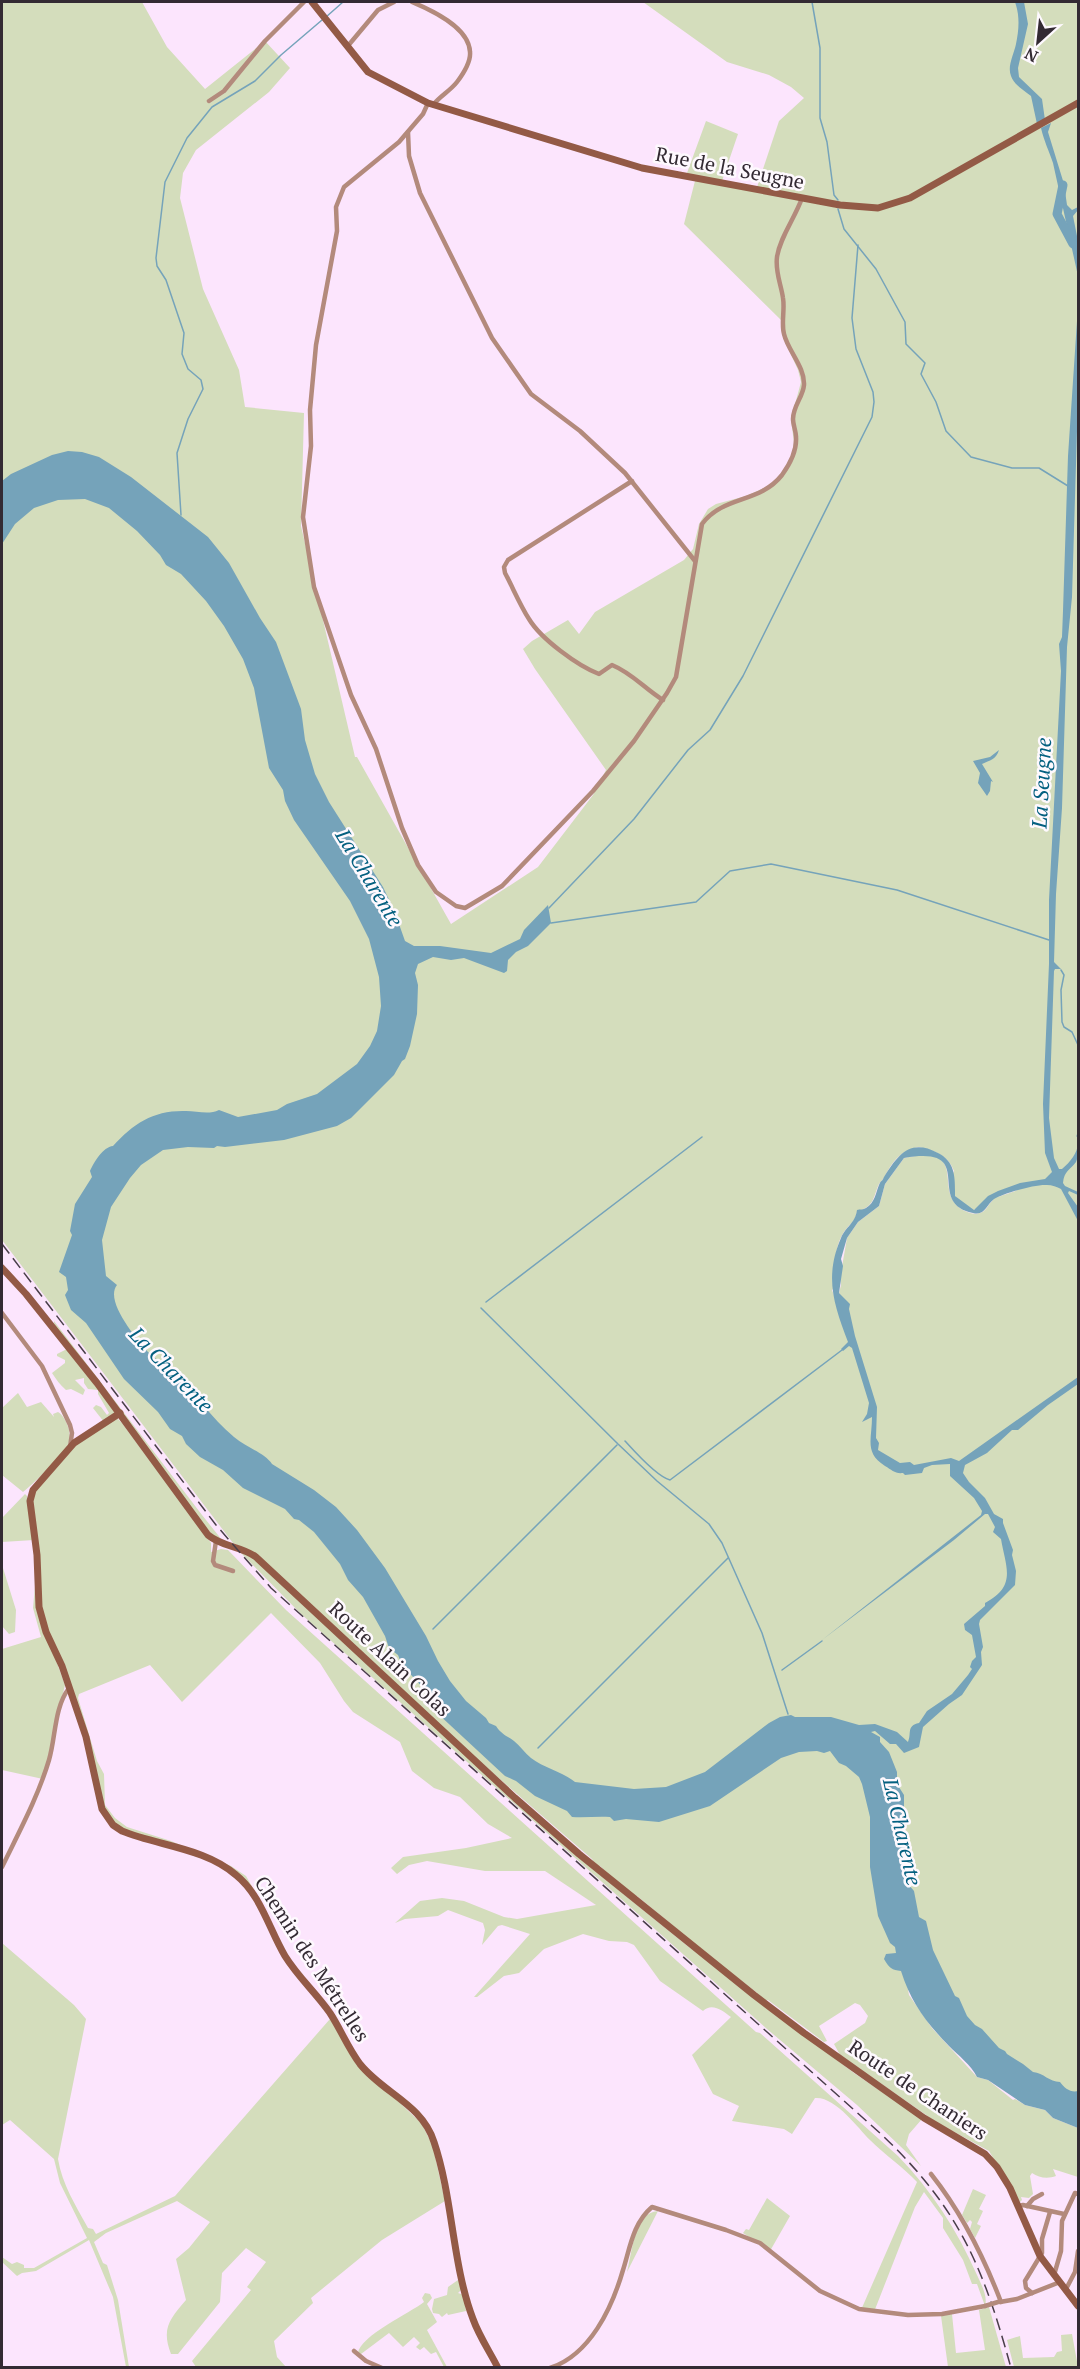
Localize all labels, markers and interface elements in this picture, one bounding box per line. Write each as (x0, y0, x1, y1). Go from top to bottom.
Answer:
north arrow (1008, 12, 1068, 72)
text: N (1021, 43, 1042, 68)
street label: Rue de la Seugne (653, 140, 807, 195)
water label: La Seugne (1025, 736, 1057, 830)
water label: La Charente (329, 823, 410, 932)
water label: La Charente (123, 1319, 220, 1419)
street label: Route Alain Colas (323, 1595, 457, 1722)
water label: La Charente (877, 1774, 929, 1889)
street label: Chemin des Métrelles (249, 1871, 376, 2047)
street label: Route de Chaniers (843, 2033, 993, 2146)

